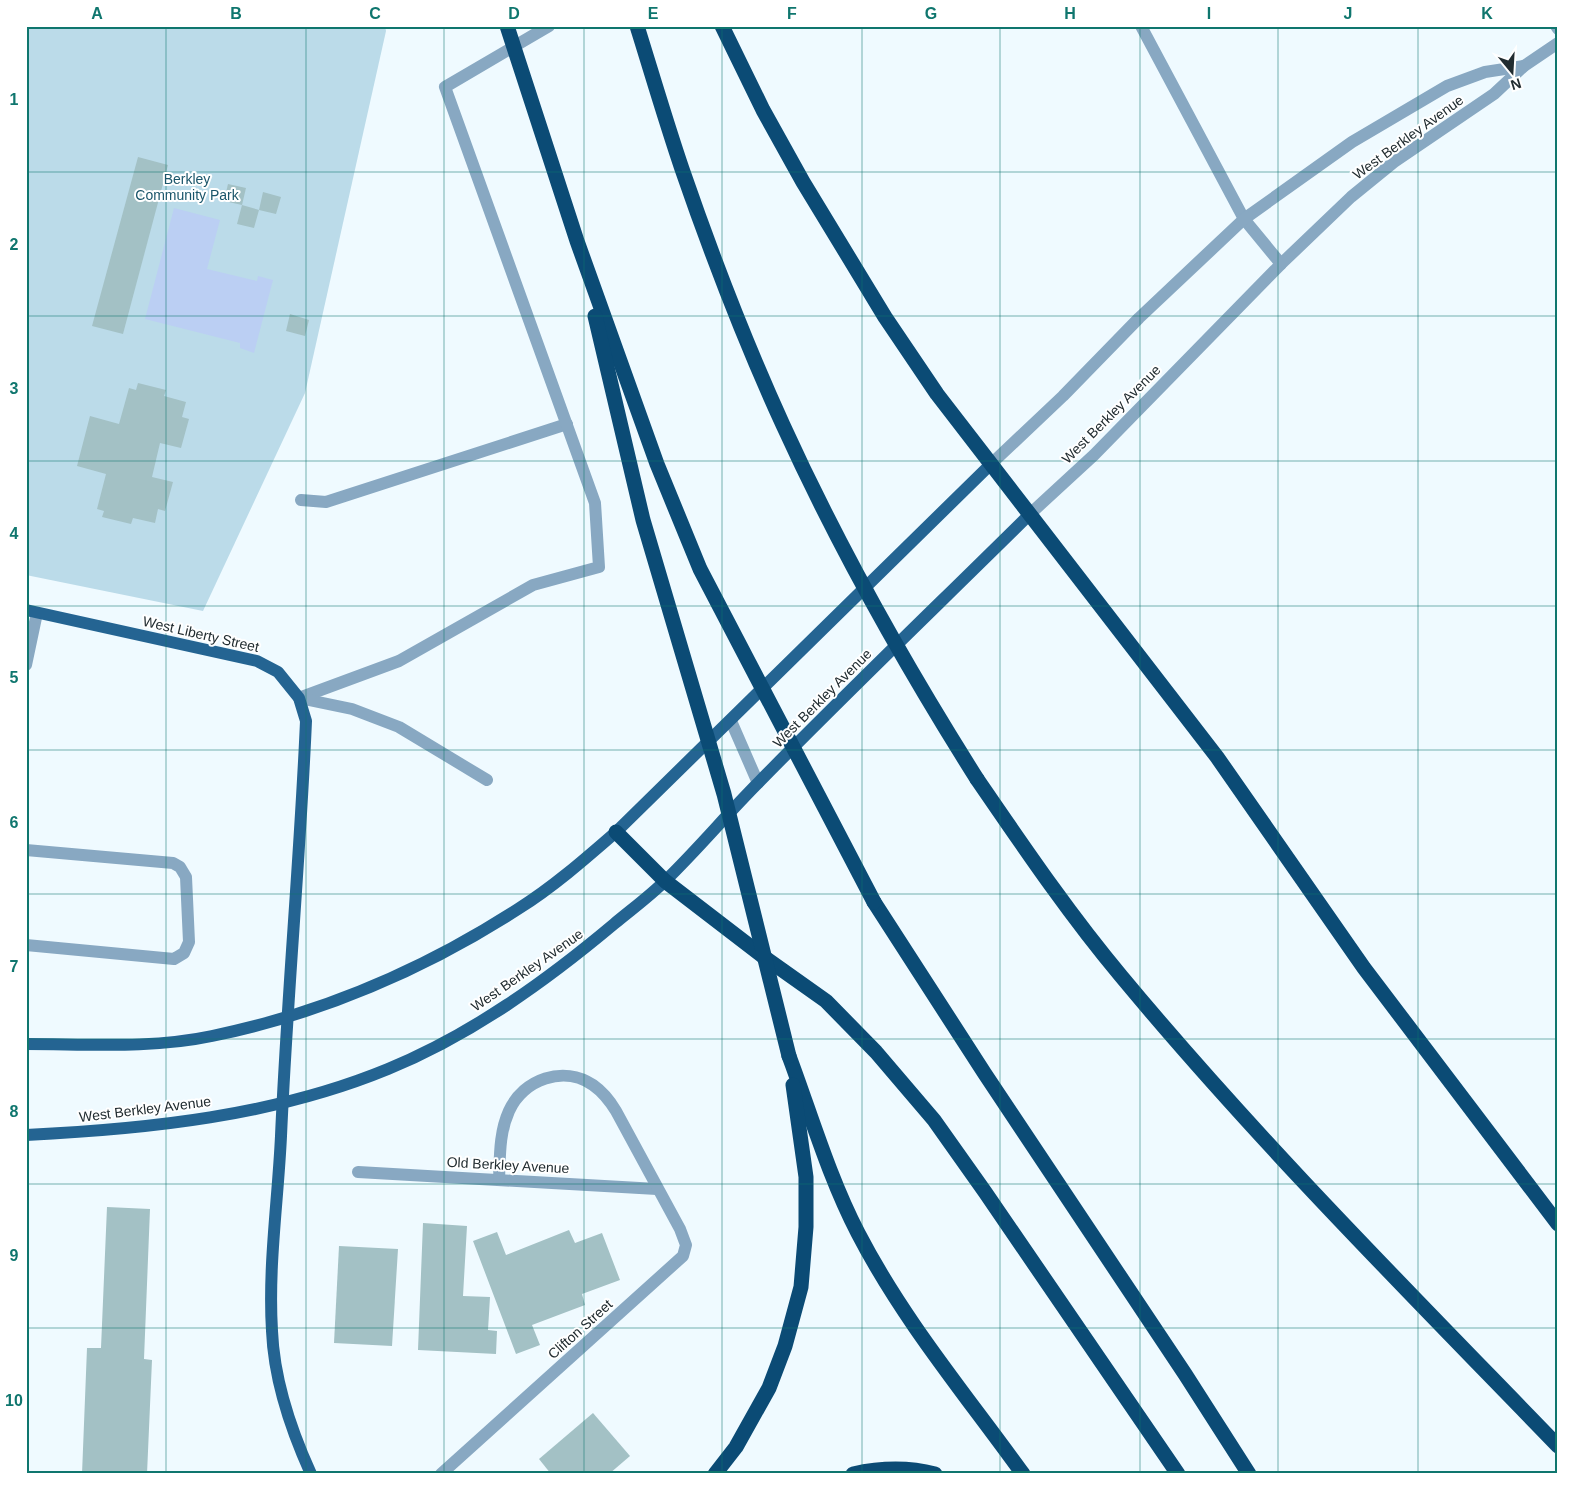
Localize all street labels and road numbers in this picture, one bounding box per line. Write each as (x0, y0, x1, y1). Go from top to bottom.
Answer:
street label: West Berkley Avenue (1350, 91, 1466, 182)
street label: West Berkley Avenue (1058, 361, 1164, 467)
street label: West Liberty Street (141, 613, 261, 655)
street label: West Berkley Avenue (769, 645, 875, 751)
street label: West Berkley Avenue (468, 925, 586, 1015)
street label: West Berkley Avenue (78, 1093, 212, 1125)
street label: Old Berkley Avenue (446, 1154, 570, 1176)
street label: Clifton Street (545, 1296, 615, 1362)

